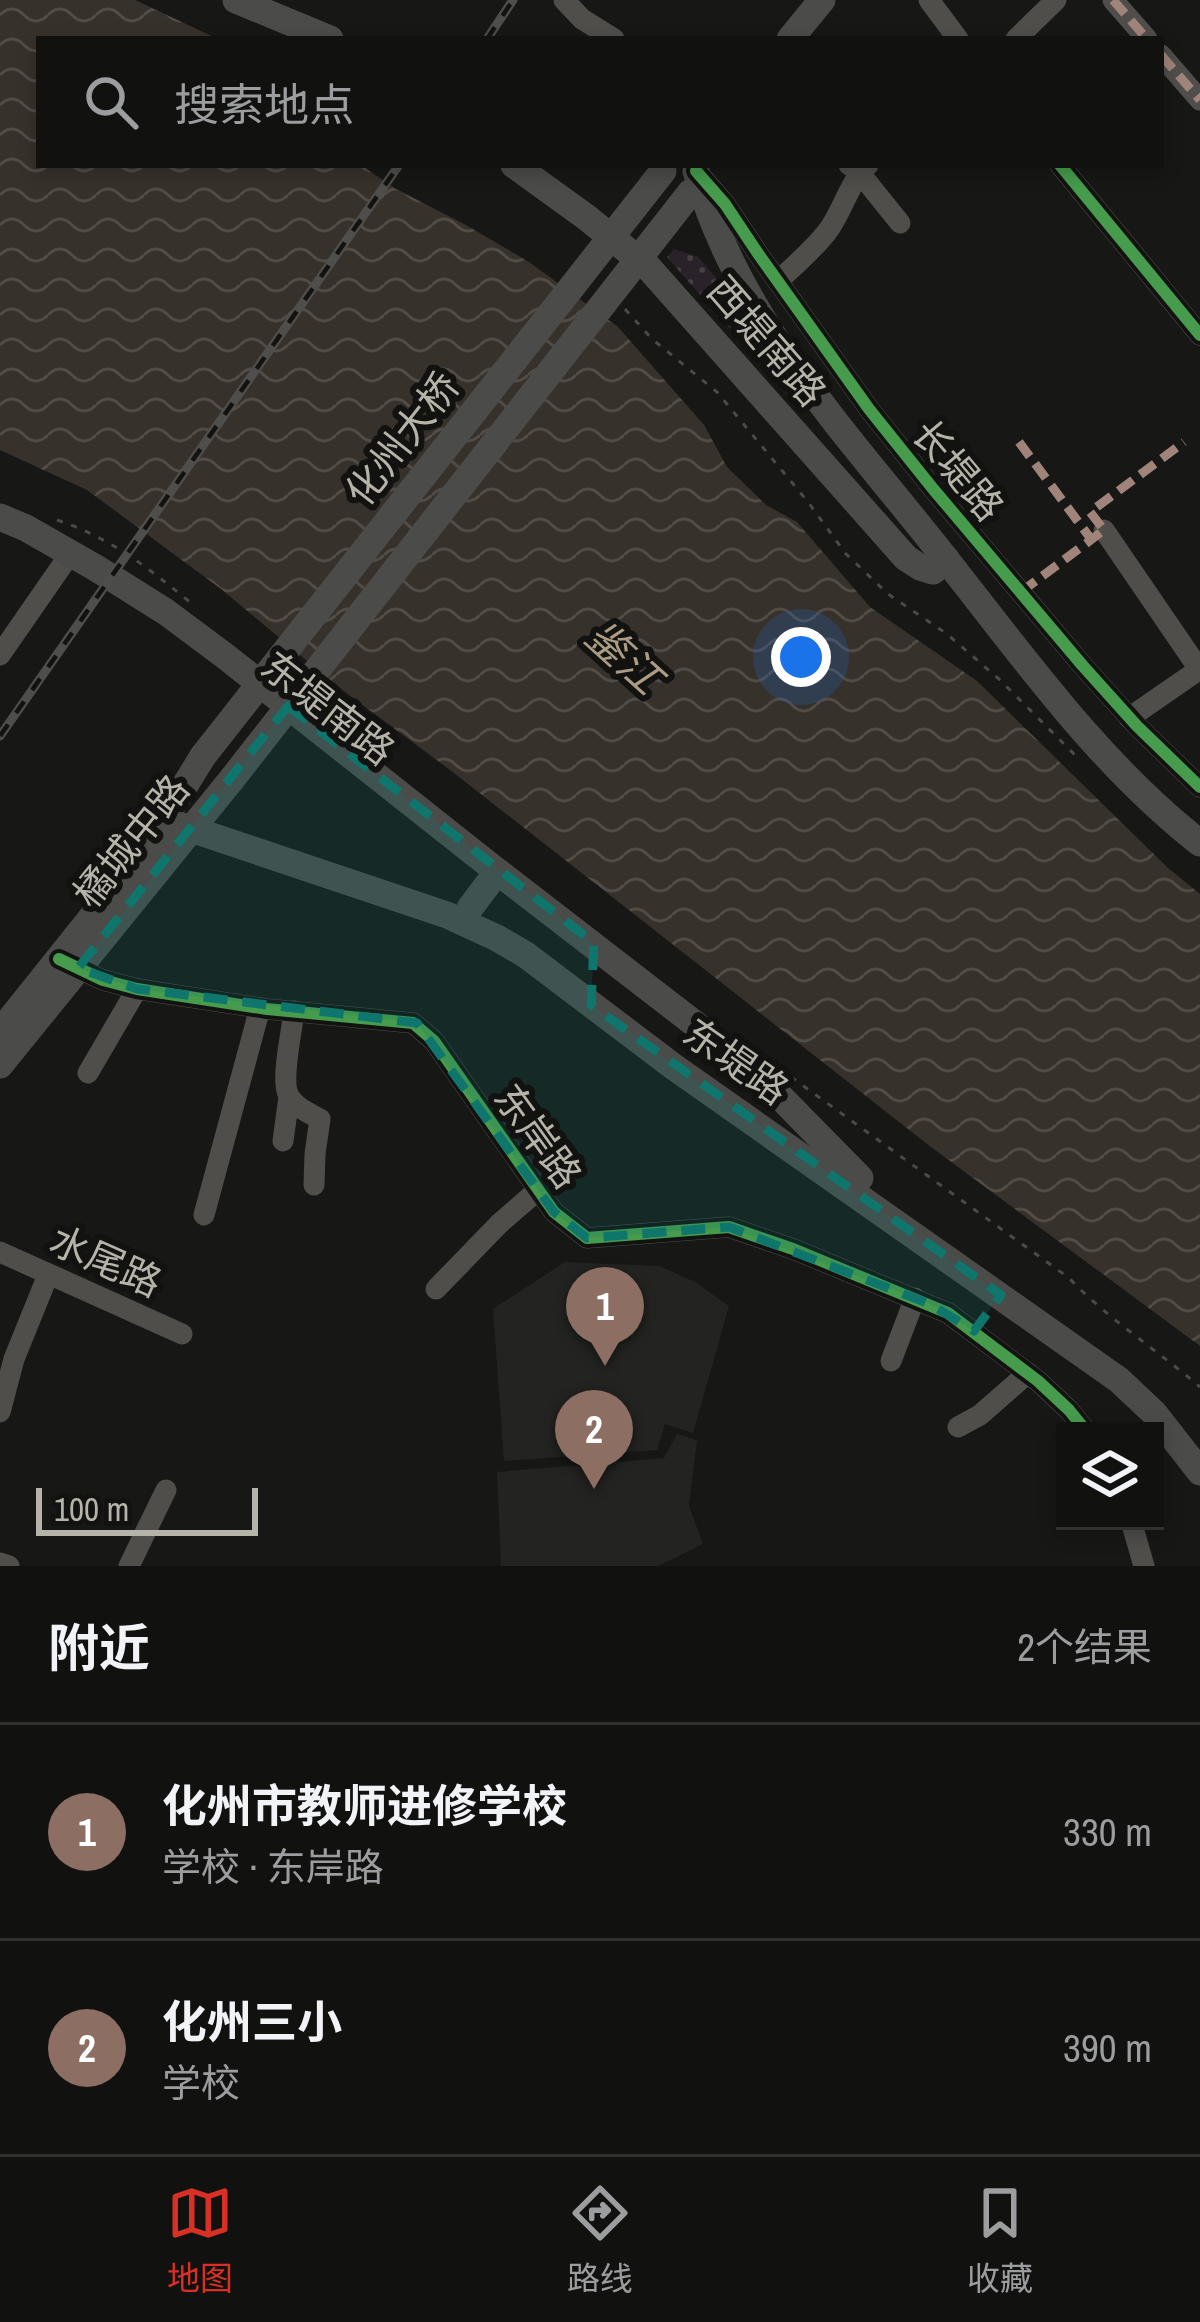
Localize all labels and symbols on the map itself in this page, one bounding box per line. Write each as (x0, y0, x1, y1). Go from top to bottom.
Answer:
street label: 西堤南路 (696, 265, 838, 417)
street label: 化州大桥 (333, 362, 471, 516)
street label: 长堤路 (900, 408, 1016, 532)
water label: 鉴江 (574, 608, 677, 709)
your location (771, 627, 831, 687)
street label: 东堤南路 (251, 639, 405, 777)
street label: 橘城中路 (62, 764, 200, 918)
street label: 东堤路 (673, 1006, 799, 1116)
street label: 东岸路 (483, 1073, 593, 1199)
street label: 水尾路 (42, 1213, 170, 1309)
pin: 1 (566, 1267, 644, 1366)
pin: 2 (555, 1390, 633, 1489)
scale bar (36, 1482, 258, 1535)

